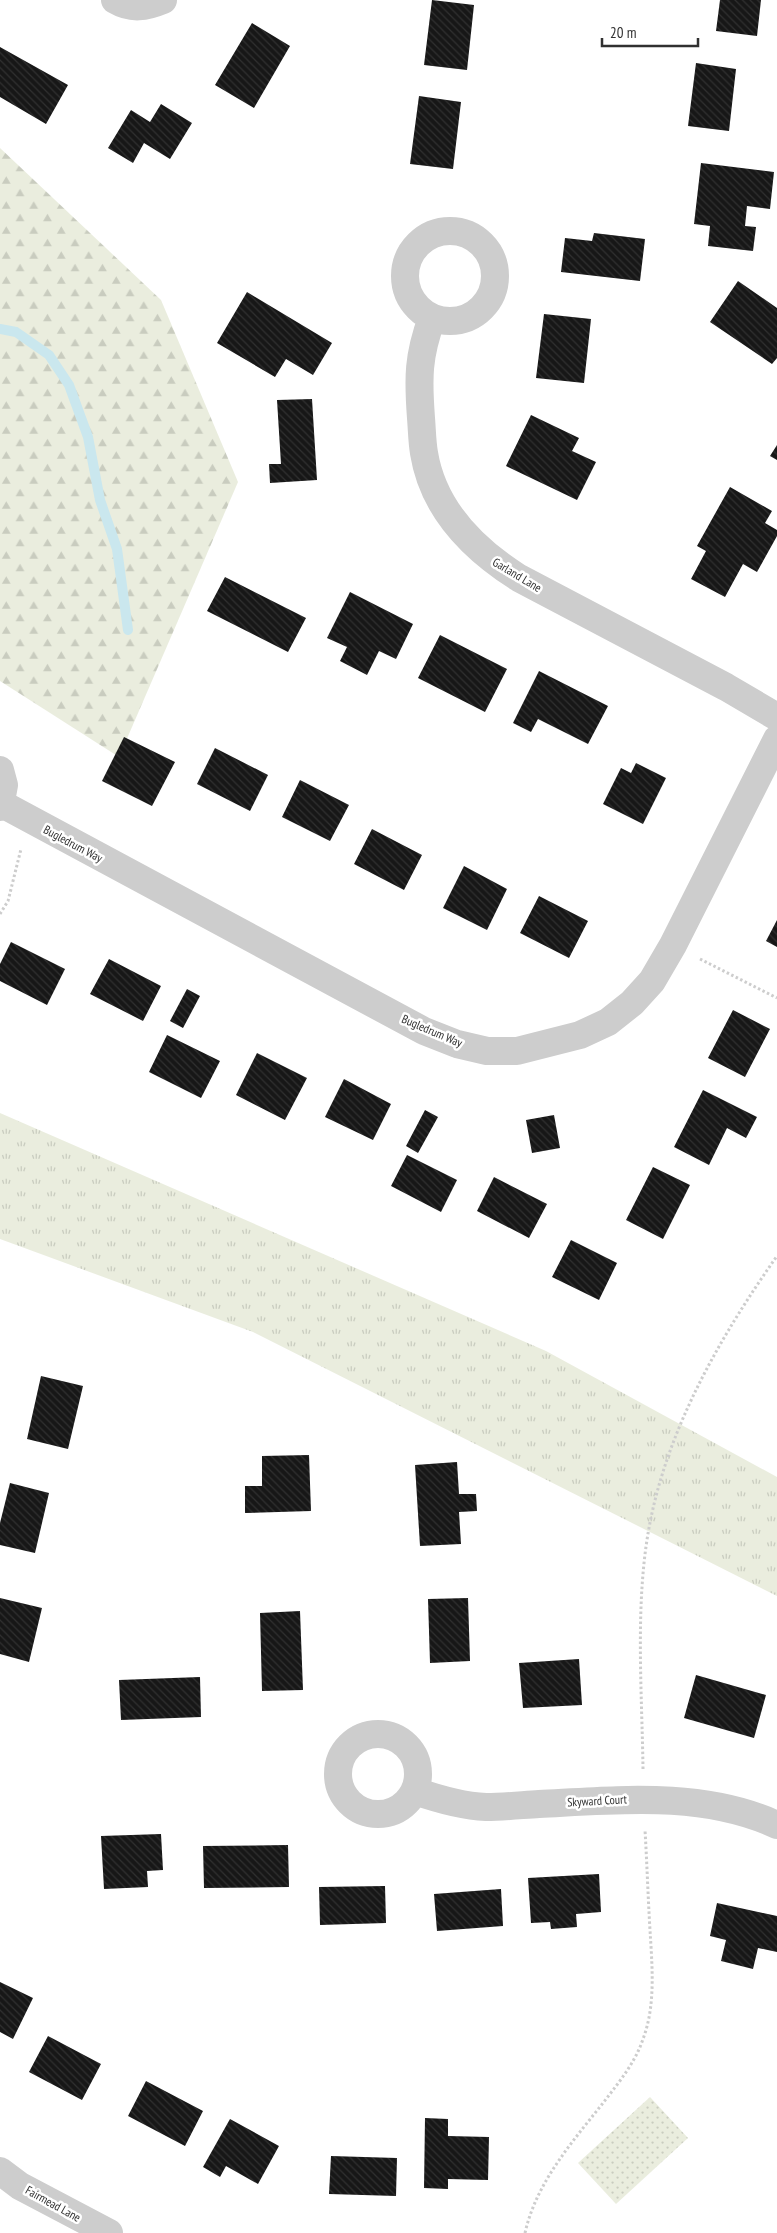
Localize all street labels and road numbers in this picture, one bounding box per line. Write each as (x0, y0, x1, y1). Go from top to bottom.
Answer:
street label: Garland Lane (490, 554, 544, 595)
street label: Bugledrum Way (41, 822, 106, 866)
street label: Bugledrum Way (400, 1011, 465, 1050)
street label: Skyward Court (567, 1791, 628, 1810)
street label: Fairmead Lane (23, 2182, 84, 2225)

